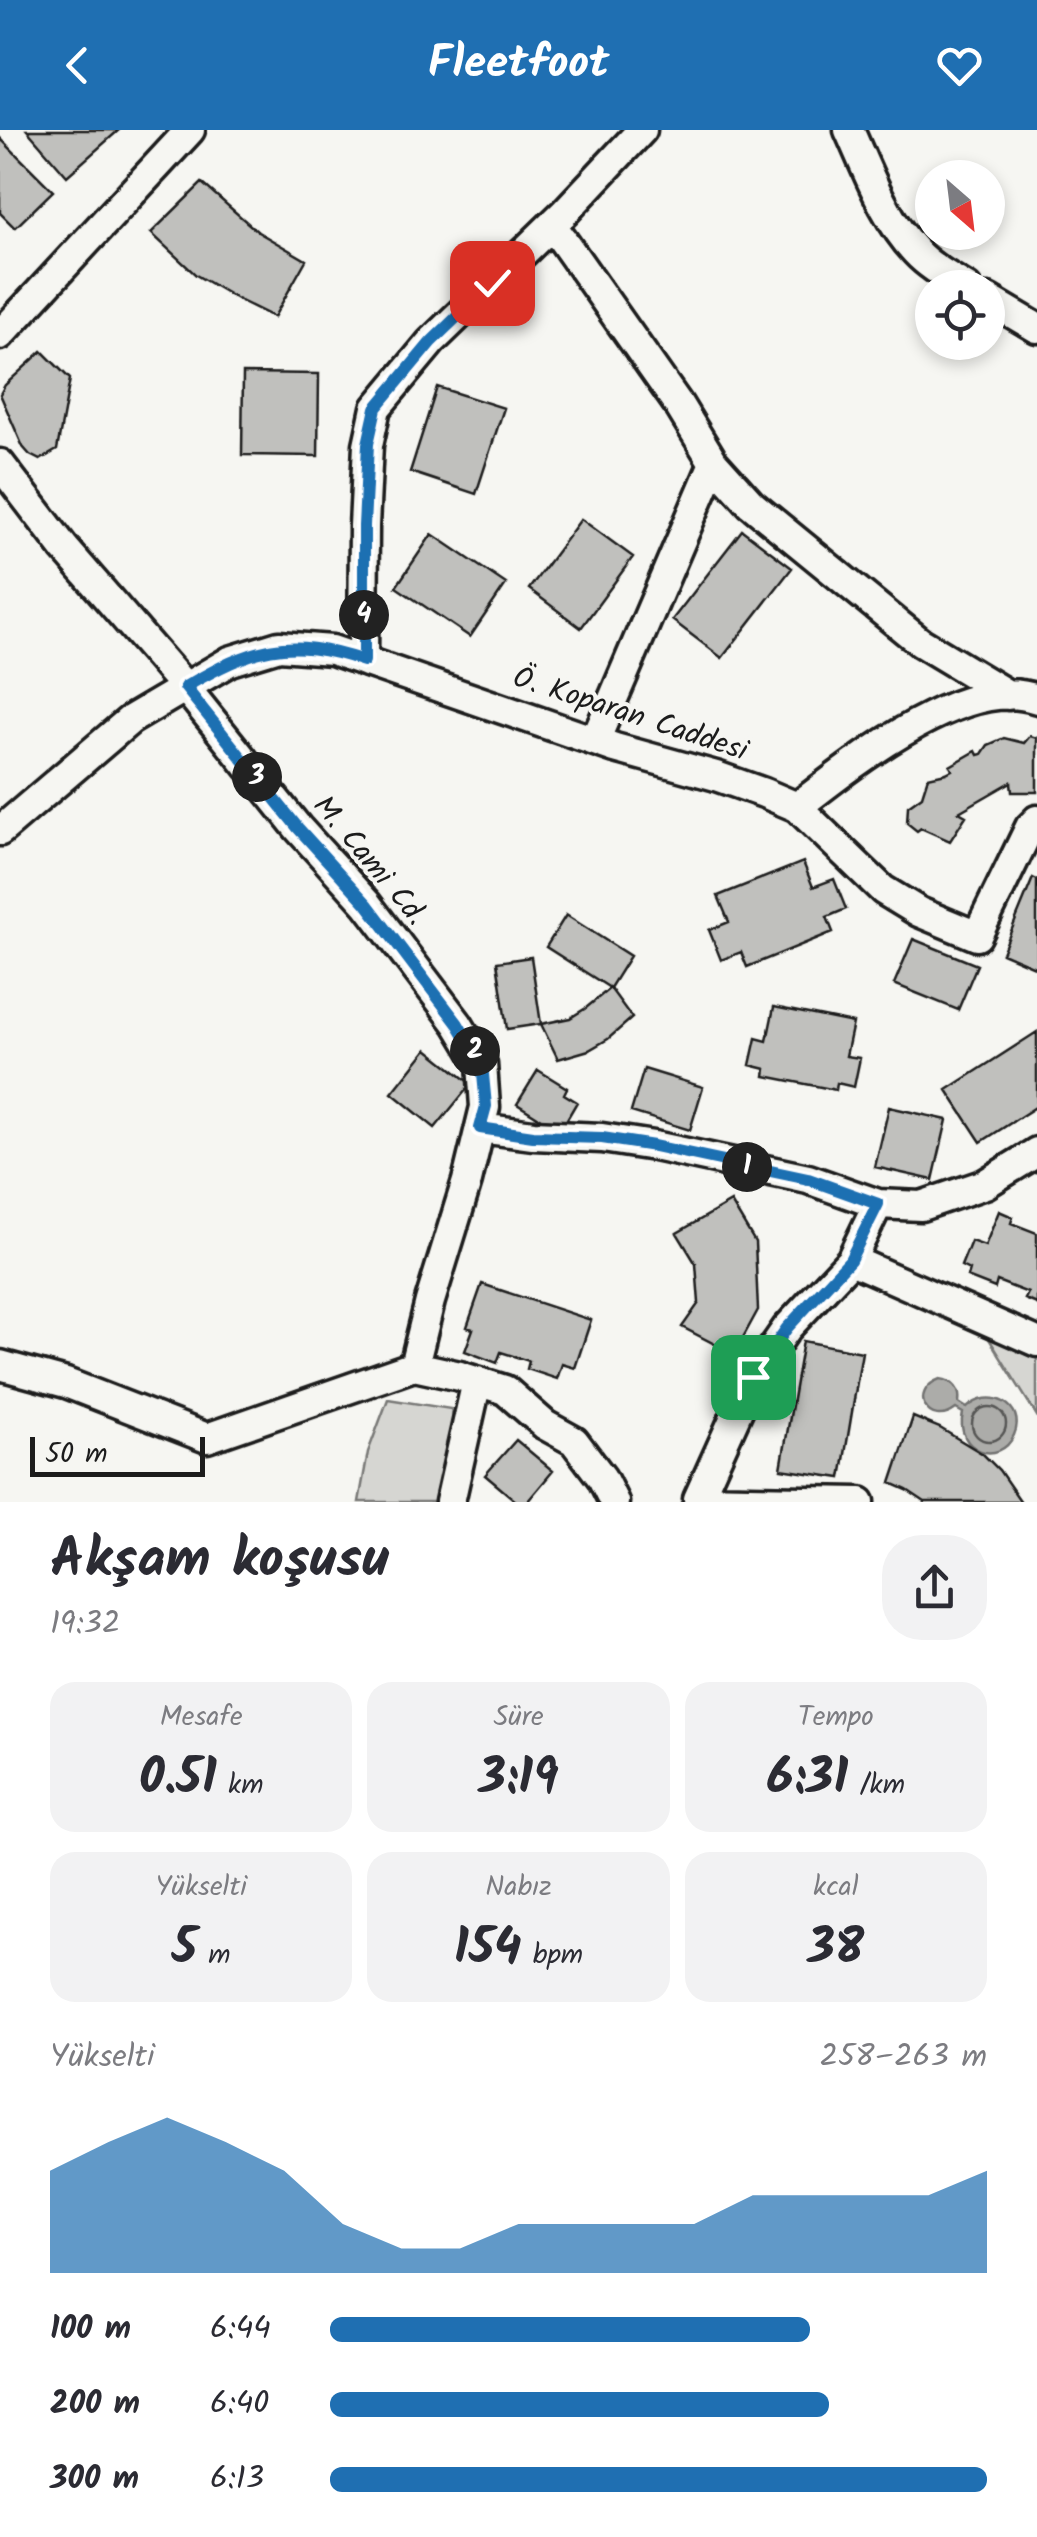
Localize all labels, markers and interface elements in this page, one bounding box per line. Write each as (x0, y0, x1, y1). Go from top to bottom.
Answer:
text: Fleetfoot (428, 29, 609, 101)
icon: back (50, 38, 105, 93)
icon: heart (932, 38, 987, 93)
north arrow (915, 160, 1005, 250)
map controls (915, 160, 1005, 360)
pin (450, 241, 535, 326)
icon: check (465, 256, 520, 311)
button: locate (915, 270, 1005, 360)
pin: 4 (339, 590, 389, 640)
text: 4 (356, 592, 372, 637)
street label: Ö. Koparan Caddesi (506, 654, 756, 776)
pin: 3 (232, 752, 282, 802)
text: 3 (249, 754, 265, 799)
street label: M. Cami Cd. (300, 785, 438, 937)
pin: 2 (450, 1026, 500, 1076)
text: 2 (467, 1028, 483, 1073)
pin: 1 (722, 1142, 772, 1192)
text: 1 (743, 1144, 751, 1189)
pin (711, 1335, 796, 1420)
icon: arrive (726, 1350, 781, 1405)
scale bar (30, 1432, 205, 1476)
text: 50 m (45, 1432, 108, 1477)
text: Akşam koşusu (50, 1518, 389, 1605)
button: share (882, 1535, 987, 1640)
text: 19:32 (50, 1599, 120, 1650)
text: Mesafe (160, 1695, 243, 1740)
text: Süre (493, 1695, 544, 1740)
text: Tempo (798, 1695, 874, 1740)
text: 0.51 (139, 1740, 217, 1820)
text: 3:19 (478, 1740, 559, 1820)
text: 6:31 (767, 1740, 848, 1820)
text: km (217, 1763, 263, 1808)
text: /km (848, 1763, 905, 1808)
text: Yükselti (155, 1865, 247, 1910)
text: Nabız (485, 1865, 552, 1910)
text: kcal (813, 1865, 859, 1910)
text: 5 (172, 1910, 197, 1990)
text: 154 (454, 1910, 522, 1990)
text: 38 (807, 1910, 864, 1990)
text: m (197, 1933, 231, 1978)
text: bpm (522, 1933, 583, 1978)
text: Yükselti (50, 2032, 155, 2083)
text: 258–263 m (819, 2032, 987, 2083)
text: 100 m (50, 2304, 131, 2355)
text: 6:44 (210, 2304, 271, 2355)
text: 200 m (50, 2379, 140, 2430)
text: 6:40 (210, 2379, 269, 2430)
text: 300 m (50, 2454, 139, 2505)
text: 6:13 (210, 2454, 264, 2505)

